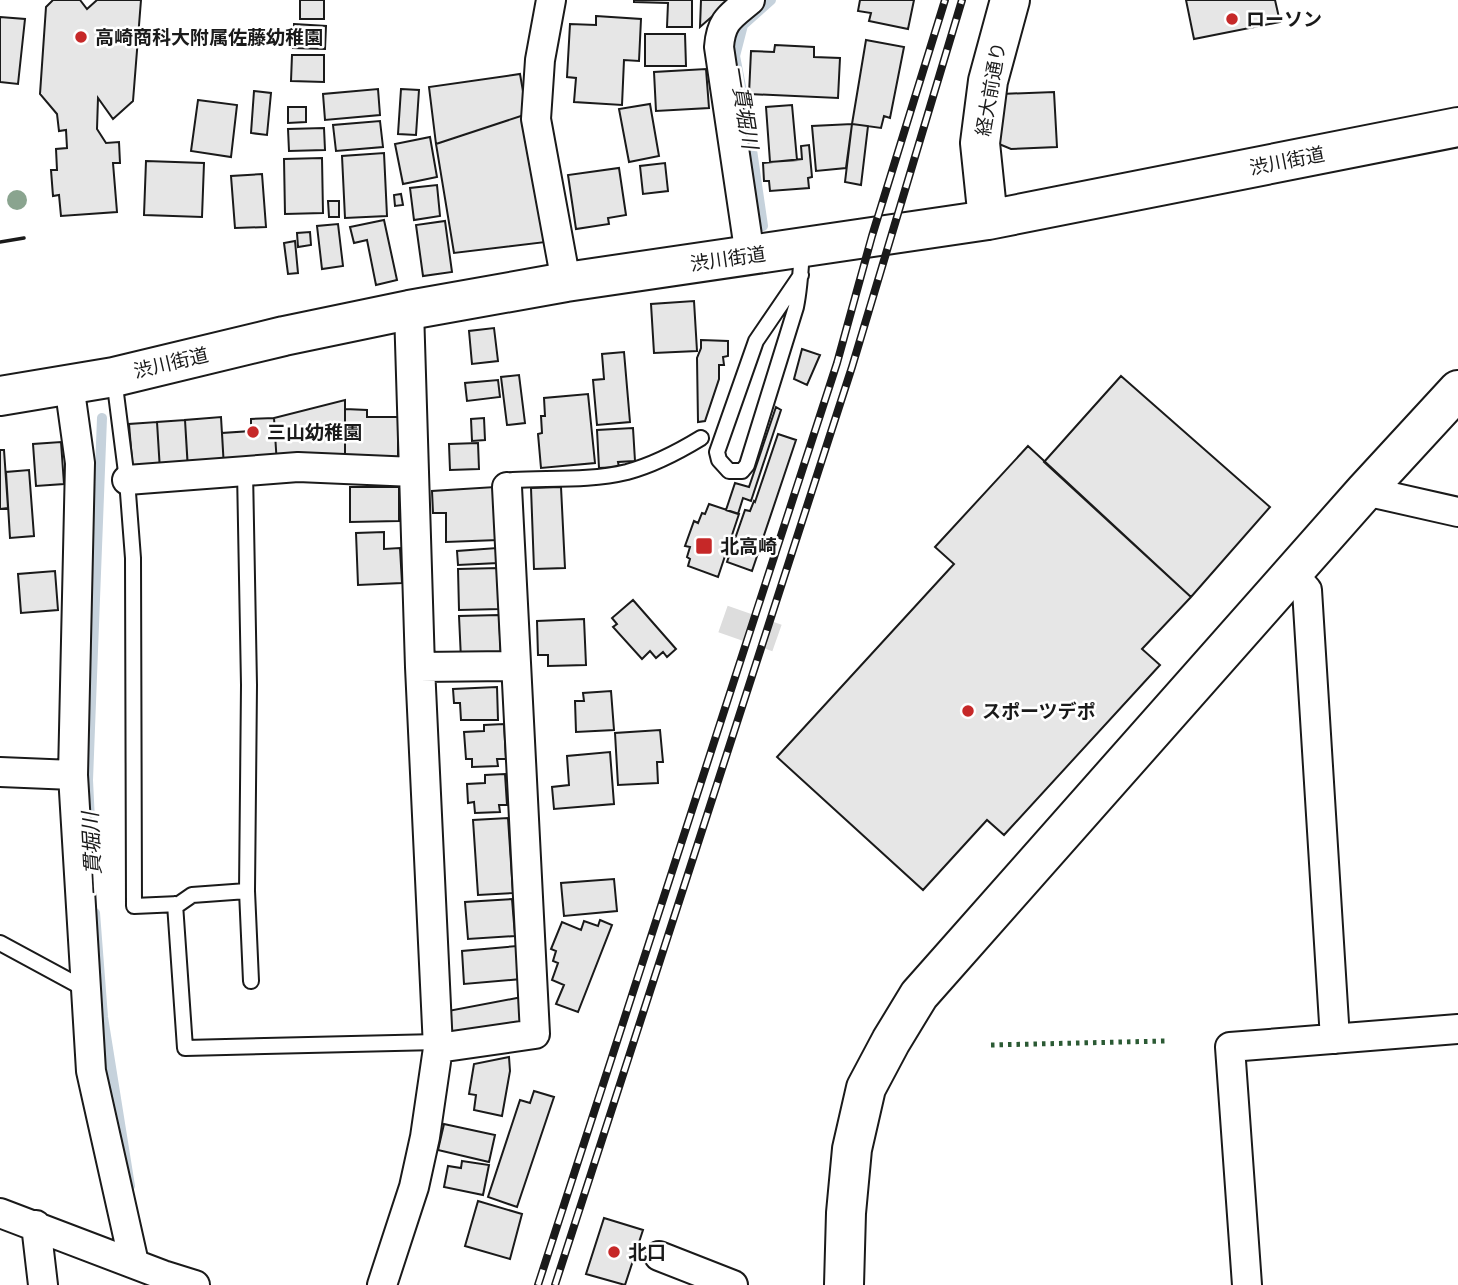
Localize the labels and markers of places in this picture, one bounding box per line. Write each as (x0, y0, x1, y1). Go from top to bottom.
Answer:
place label: ローソン (1246, 8, 1322, 31)
marker: ローソン (1224, 11, 1240, 27)
place label: 高崎商科大附属佐藤幼稚園 (95, 26, 323, 49)
marker: 高崎商科大附属佐藤幼稚園 (73, 29, 89, 45)
place label: 三山幼稚園 (267, 421, 362, 444)
marker: 三山幼稚園 (245, 424, 261, 440)
place label: 北高崎 (720, 535, 777, 558)
marker: 北高崎 (694, 536, 714, 556)
place label: スポーツデポ (982, 700, 1096, 723)
marker: スポーツデポ (960, 703, 976, 719)
place label: 北口 (628, 1241, 666, 1264)
marker: 北口 (606, 1244, 622, 1260)

